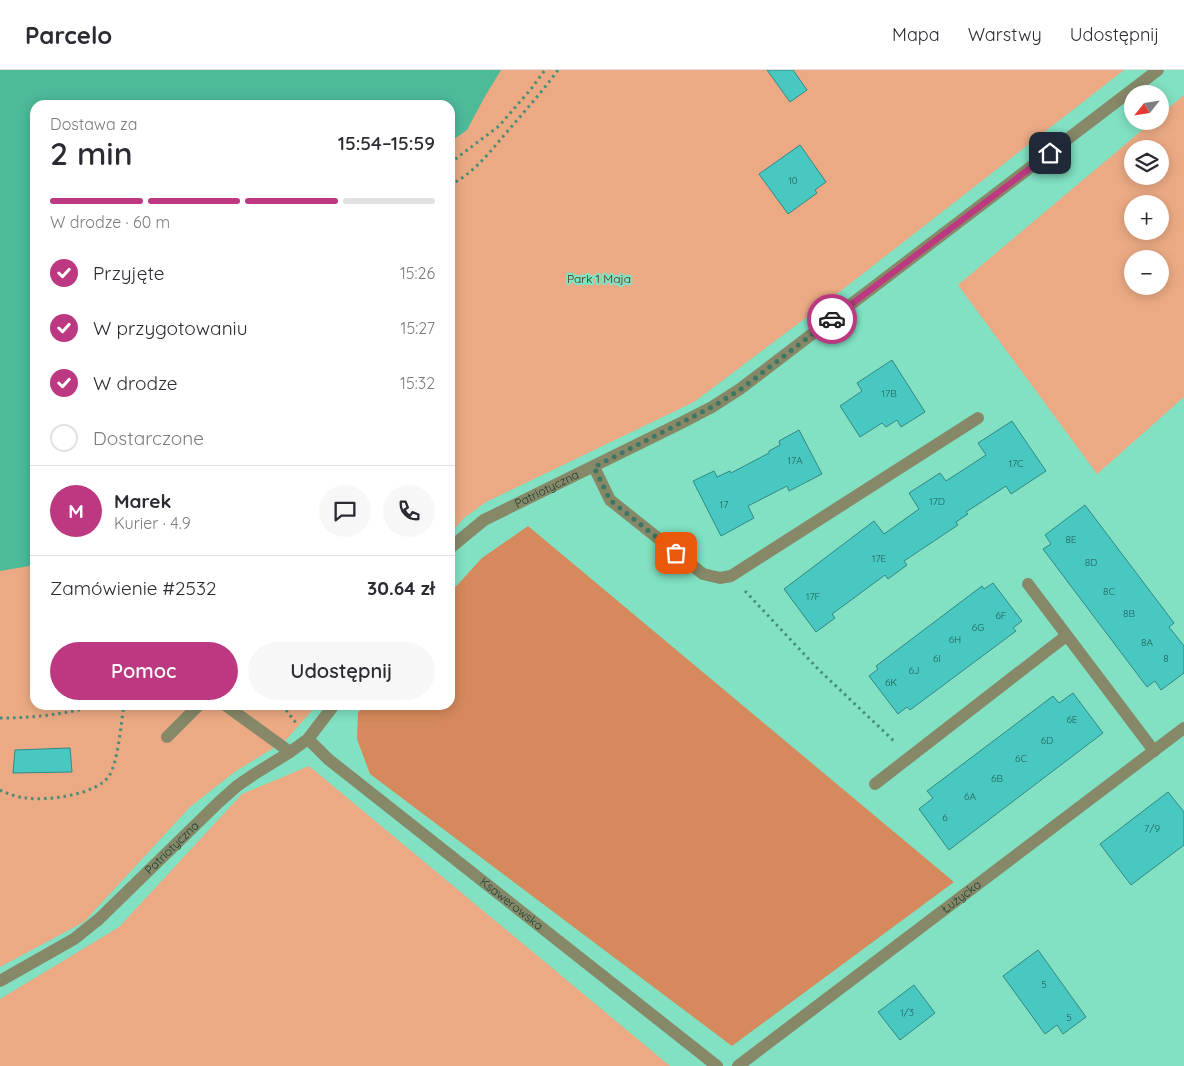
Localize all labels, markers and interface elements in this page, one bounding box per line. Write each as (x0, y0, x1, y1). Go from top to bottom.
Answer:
text: Parcelo (25, 20, 112, 50)
text: Mapa (892, 23, 940, 46)
text: Warstwy (968, 23, 1042, 46)
text: Udostępnij (1070, 23, 1159, 46)
north arrow (1124, 85, 1169, 130)
map controls (1124, 85, 1169, 295)
text: Dostawa za (50, 114, 137, 134)
text: 15:54–15:59 (338, 131, 435, 155)
pin (1029, 132, 1071, 174)
text: 2 min (50, 133, 133, 173)
icon: home (1036, 139, 1064, 167)
button: layers (1124, 140, 1169, 185)
house number: 10 (788, 174, 798, 187)
button: + (1124, 195, 1169, 240)
text: W drodze · 60 m (50, 212, 170, 232)
button: − (1124, 250, 1169, 295)
icon: check (50, 259, 78, 287)
text: Przyjęte (93, 261, 164, 285)
text: 15:26 (400, 263, 435, 283)
park label: Park 1 Maja (567, 271, 631, 286)
courier (807, 294, 857, 344)
icon: car (818, 305, 846, 333)
icon: check (50, 314, 78, 342)
text: W przygotowaniu (93, 316, 248, 340)
text: 15:27 (401, 318, 435, 338)
icon: check (50, 369, 78, 397)
text: W drodze (93, 371, 178, 395)
text: 15:32 (400, 373, 435, 393)
house number: 17B (881, 387, 897, 400)
text: Dostarczone (93, 426, 204, 450)
house number: 17A (787, 454, 803, 467)
house number: 17C (1008, 457, 1024, 470)
street label: Patriotyczna (512, 466, 581, 511)
button: chat (319, 485, 371, 537)
button: phone (383, 485, 435, 537)
text: Marek (114, 489, 171, 513)
house number: 17D (929, 495, 945, 508)
house number: 17 (720, 498, 728, 511)
text: M (68, 499, 84, 523)
text: Kurier · 4.9 (114, 513, 191, 533)
pin (655, 532, 697, 574)
house number: 8E (1065, 533, 1077, 546)
icon: bag (662, 539, 690, 567)
house number: 17E (872, 552, 887, 565)
house number: 8D (1085, 556, 1097, 569)
text: Zamówienie #2532 (50, 576, 216, 600)
text: 30.64 zł (367, 576, 435, 600)
house number: 8C (1103, 585, 1115, 598)
house number: 17F (806, 590, 821, 603)
house number: 8B (1123, 607, 1135, 620)
house number: 6F (995, 609, 1007, 622)
house number: 6G (972, 621, 984, 634)
house number: 6H (949, 633, 961, 646)
house number: 8A (1141, 636, 1153, 649)
button: Pomoc (50, 642, 238, 700)
button: Udostępnij (248, 642, 435, 700)
house number: 6I (933, 652, 941, 665)
house number: 8 (1163, 652, 1169, 665)
house number: 6J (908, 664, 920, 677)
house number: 6K (885, 676, 897, 689)
house number: 6E (1066, 713, 1078, 726)
house number: 6D (1041, 734, 1053, 747)
house number: 6C (1015, 752, 1027, 765)
house number: 6B (991, 772, 1003, 785)
house number: 6A (964, 790, 976, 803)
house number: 6 (942, 811, 948, 824)
street label: Patriotyczna (141, 818, 202, 877)
house number: 7/9 (1144, 822, 1160, 835)
street label: Ksawerowska (477, 874, 547, 933)
street label: Łużycka (938, 877, 984, 916)
house number: 5 (1041, 978, 1047, 991)
house number: 1/3 (900, 1006, 914, 1019)
house number: 5 (1066, 1011, 1072, 1024)

